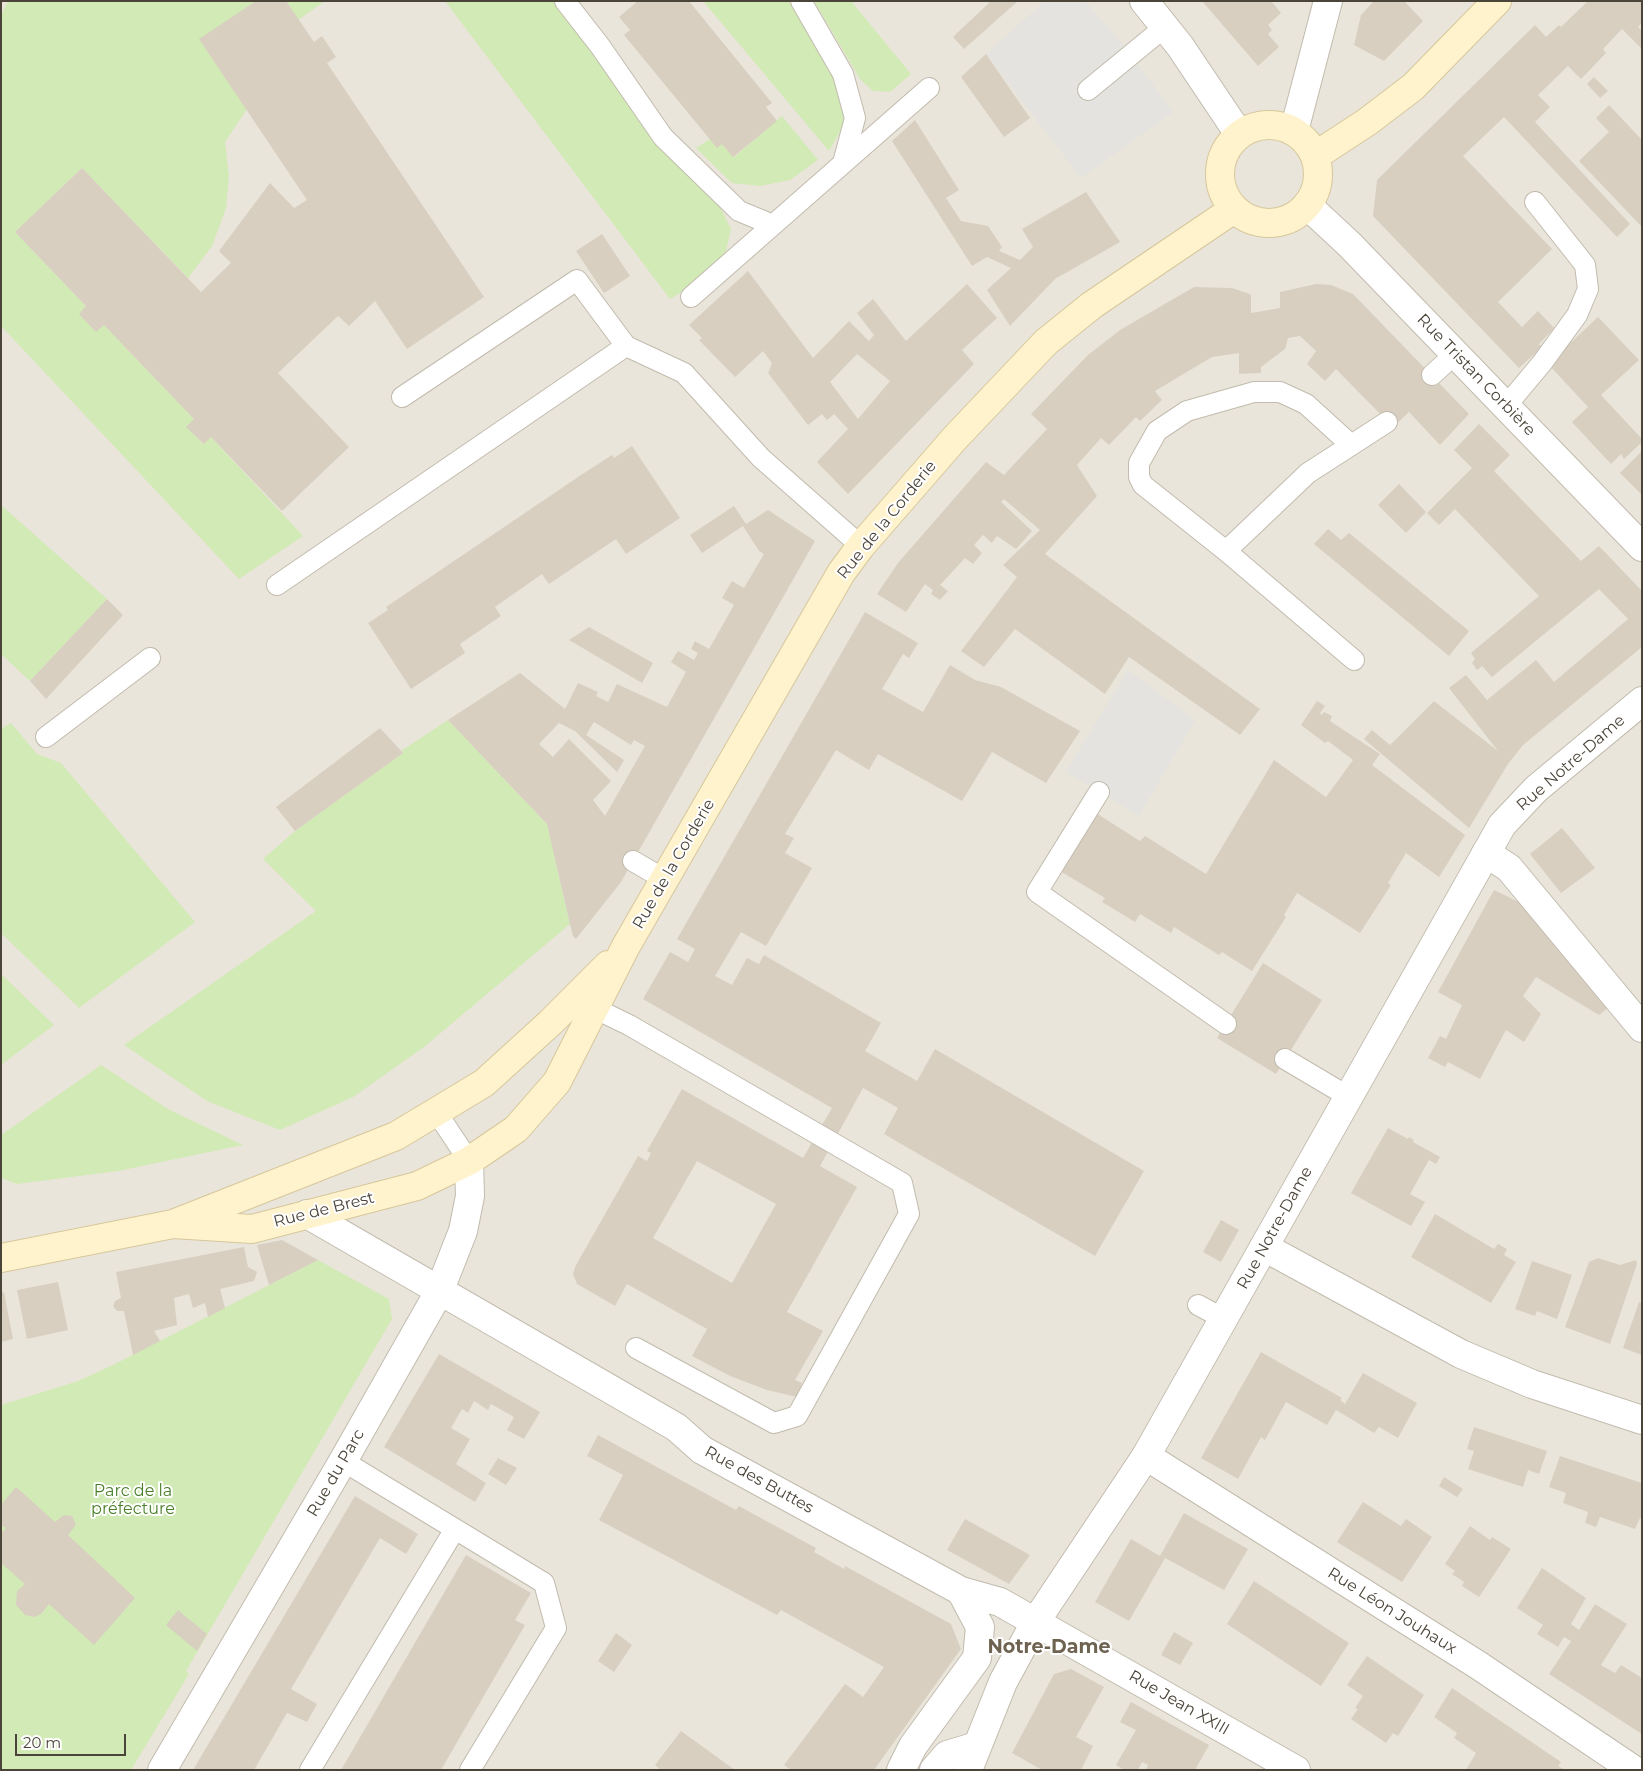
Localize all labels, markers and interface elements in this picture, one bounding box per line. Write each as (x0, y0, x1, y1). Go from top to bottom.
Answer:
street label: Rue Tristan Corbière (1413, 310, 1539, 440)
street label: Rue de la Corderie (833, 457, 941, 583)
street label: Rue Notre-Dame (1513, 711, 1629, 815)
street label: Rue de la Corderie (629, 796, 719, 932)
street label: Rue Notre-Dame (1233, 1163, 1317, 1293)
street label: Rue de Brest (272, 1188, 376, 1232)
street label: Rue du Parc (303, 1426, 369, 1520)
street label: Rue des Buttes (701, 1442, 817, 1518)
park label: Parc de la préfecture (91, 1481, 175, 1519)
street label: Rue Léon Jouhaux (1324, 1564, 1460, 1658)
district label: Notre-Dame (987, 1636, 1111, 1658)
street label: Rue Jean XXIII (1125, 1666, 1233, 1740)
scale bar (18, 1724, 129, 1756)
text: 20 m (23, 1733, 61, 1752)

